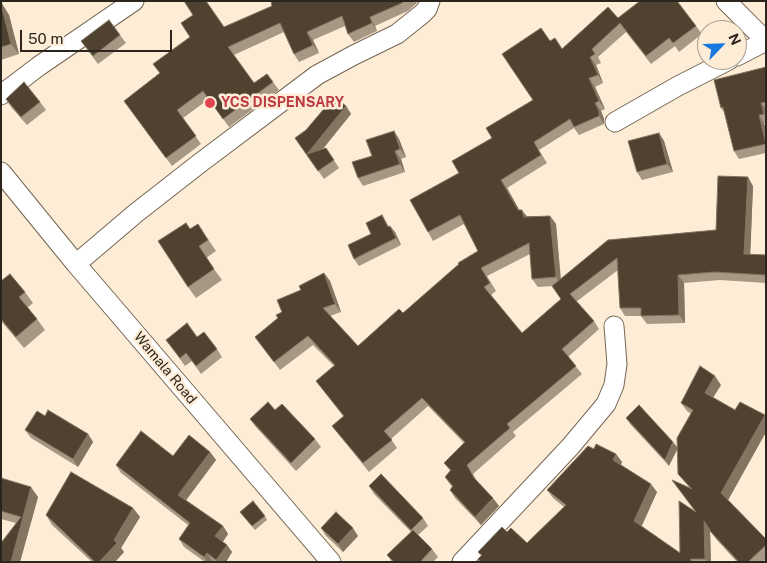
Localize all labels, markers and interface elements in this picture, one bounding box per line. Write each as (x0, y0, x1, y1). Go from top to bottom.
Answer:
scale bar (22, 20, 175, 52)
north arrow (697, 20, 747, 70)
text: 50 m (28, 30, 63, 47)
text: N (725, 31, 744, 48)
place label: YCS DISPENSARY (221, 95, 344, 111)
marker: YCS DISPENSARY (203, 96, 217, 110)
street label: Wamala Road (130, 329, 200, 407)

